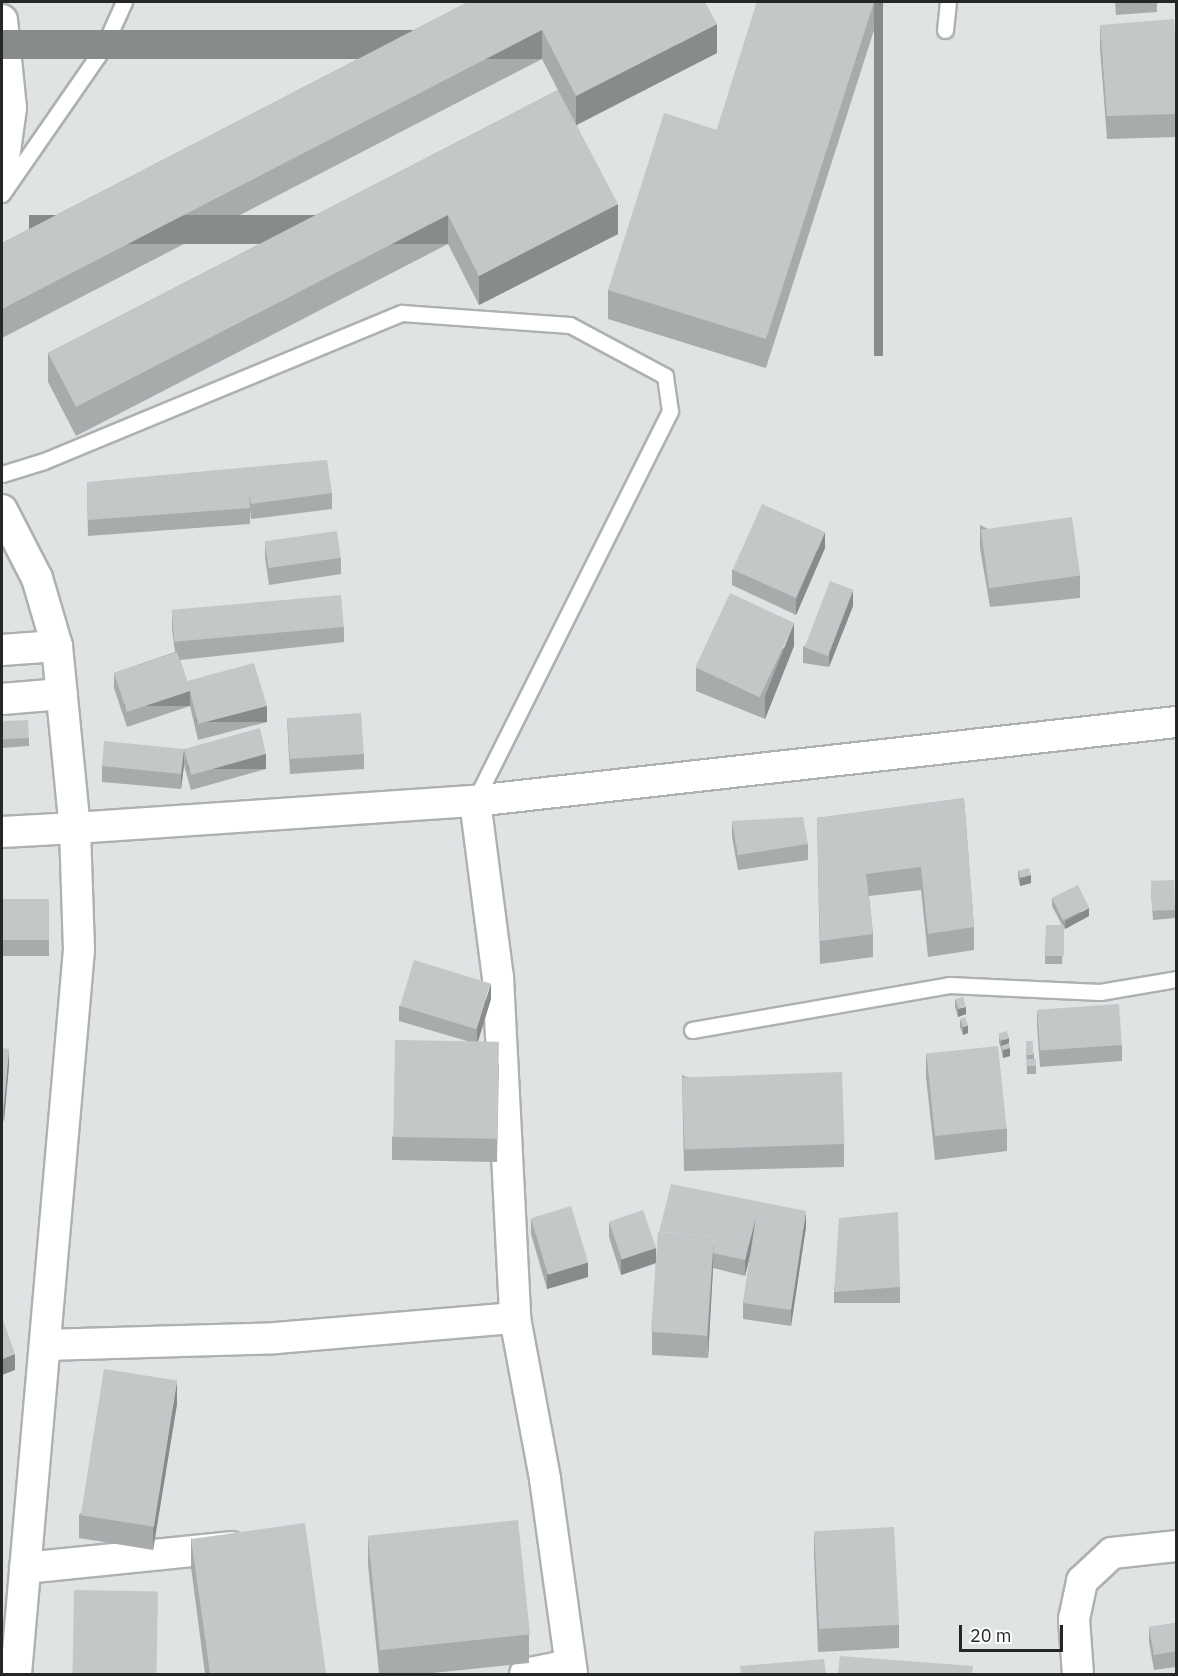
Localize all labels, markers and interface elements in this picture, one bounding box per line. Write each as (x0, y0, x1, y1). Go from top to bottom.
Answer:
scale bar (962, 1613, 1066, 1651)
text: 20 m (970, 1624, 1012, 1647)

